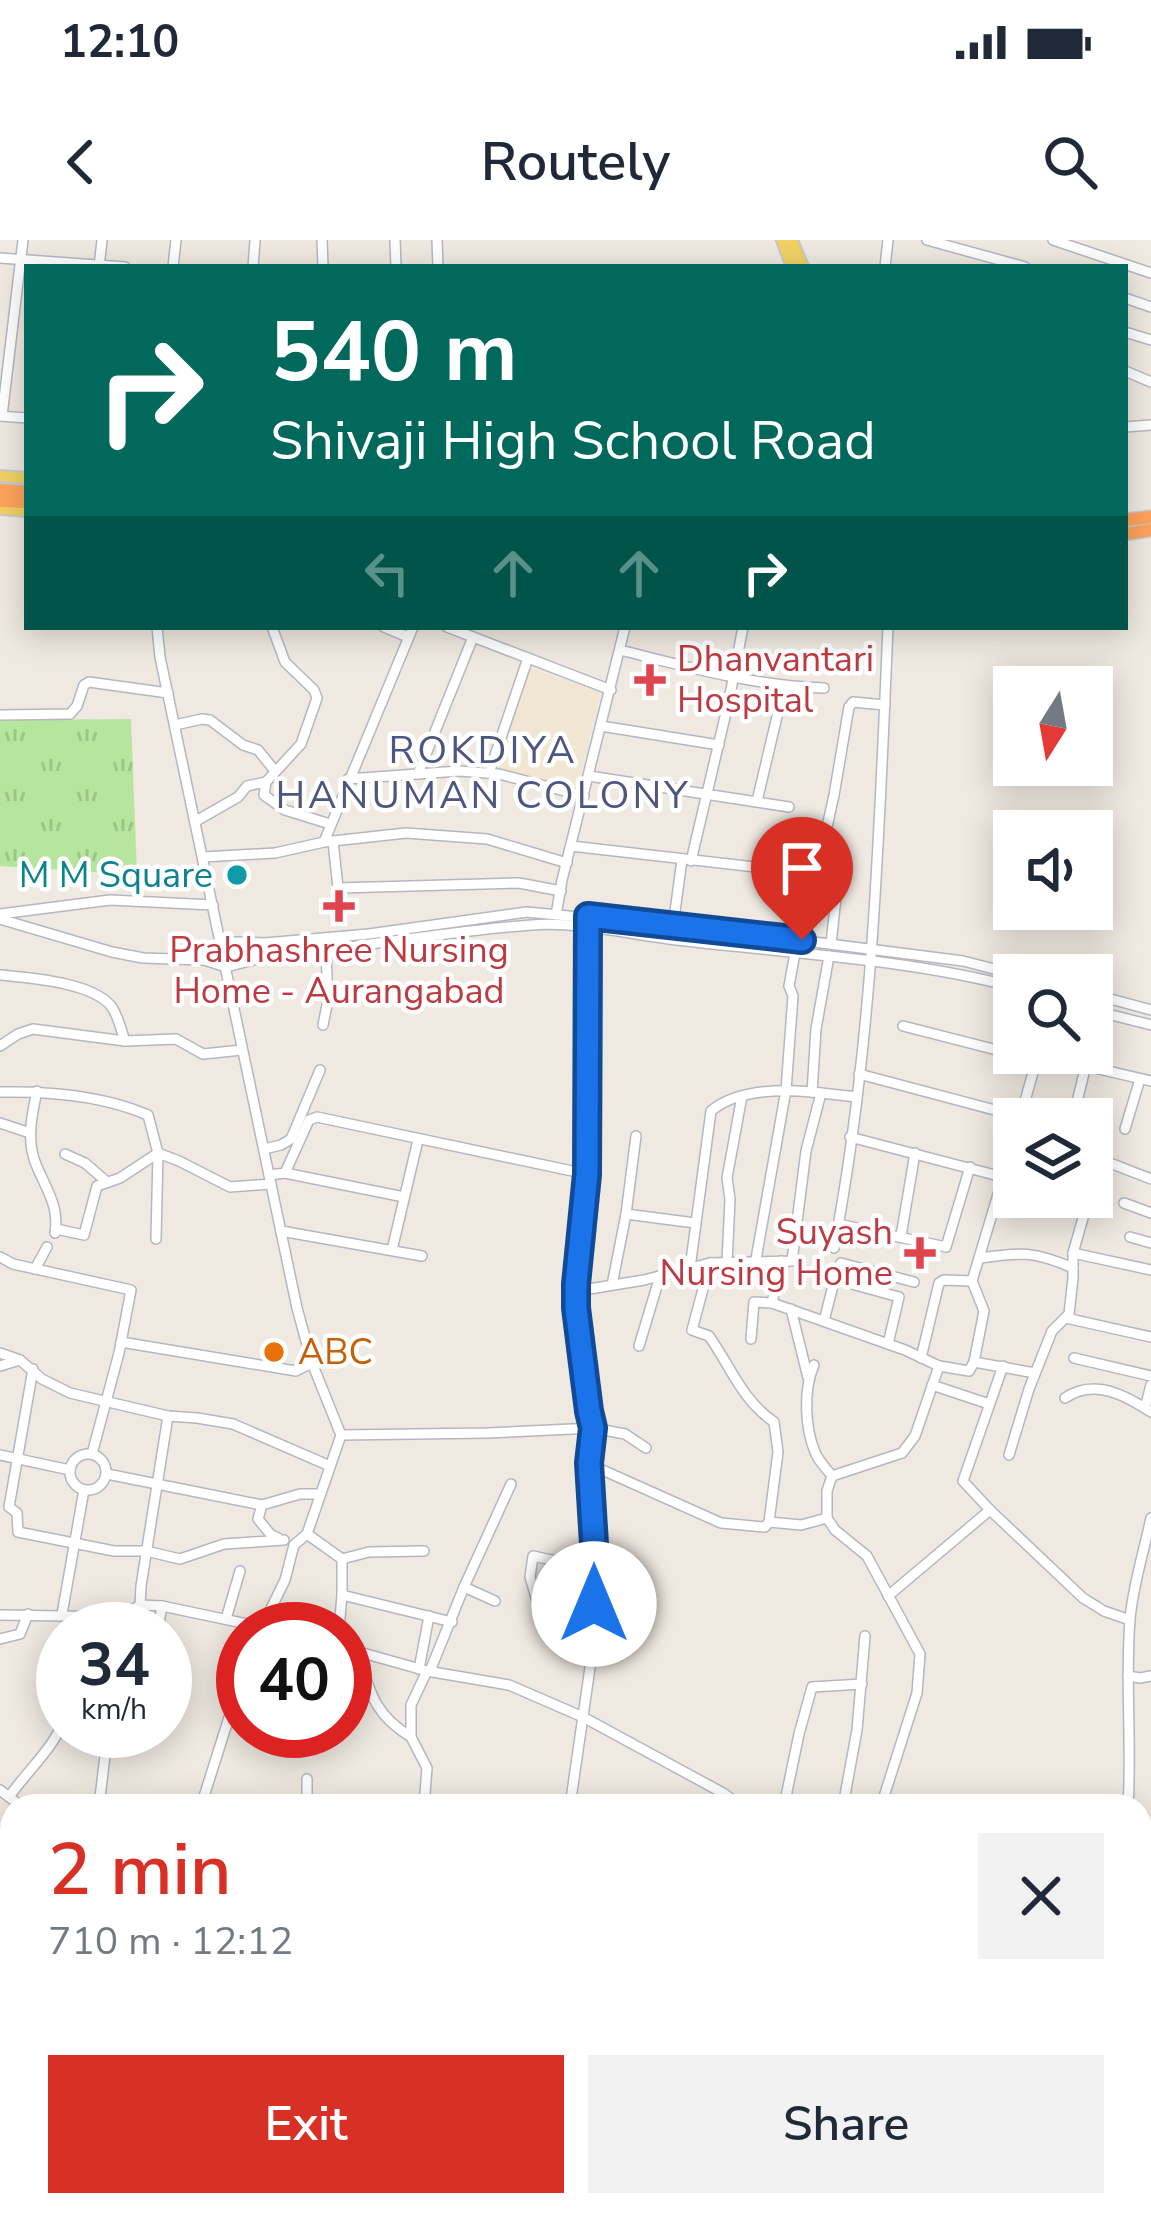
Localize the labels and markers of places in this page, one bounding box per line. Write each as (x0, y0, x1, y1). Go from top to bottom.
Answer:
place label: Dhanvantari Hospital (677, 635, 874, 725)
marker: Dhanvantari Hospital (634, 664, 666, 696)
pin (751, 817, 853, 940)
place label: M M Square (19, 851, 213, 900)
marker: M M Square (224, 862, 250, 888)
marker: Prabhashree Nursing Home - Aurangabad (323, 890, 355, 922)
place label: Prabhashree Nursing Home - Aurangabad (169, 926, 509, 1016)
place label: Suyash Nursing Home (660, 1208, 893, 1298)
marker: Suyash Nursing Home (904, 1237, 936, 1269)
place label: ABC (298, 1328, 373, 1377)
marker: ABC (261, 1339, 287, 1365)

